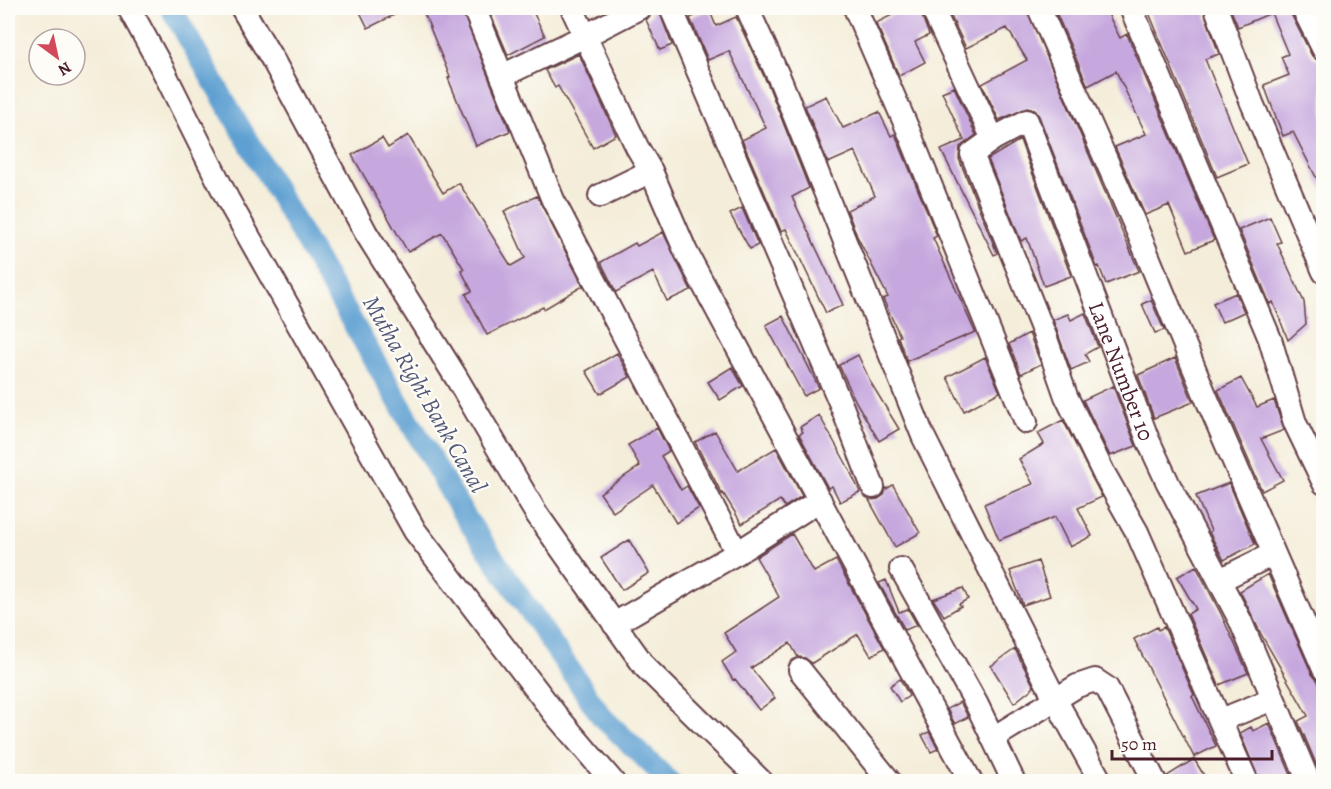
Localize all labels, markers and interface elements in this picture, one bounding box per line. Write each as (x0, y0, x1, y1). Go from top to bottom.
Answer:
north arrow (27, 27, 87, 87)
text: N (53, 56, 76, 81)
water label: Mutha Right Bank Canal (355, 289, 495, 499)
street label: Lane Number 10 (1081, 297, 1161, 445)
scale bar (1112, 723, 1272, 761)
text: 50 m (1121, 732, 1157, 756)

